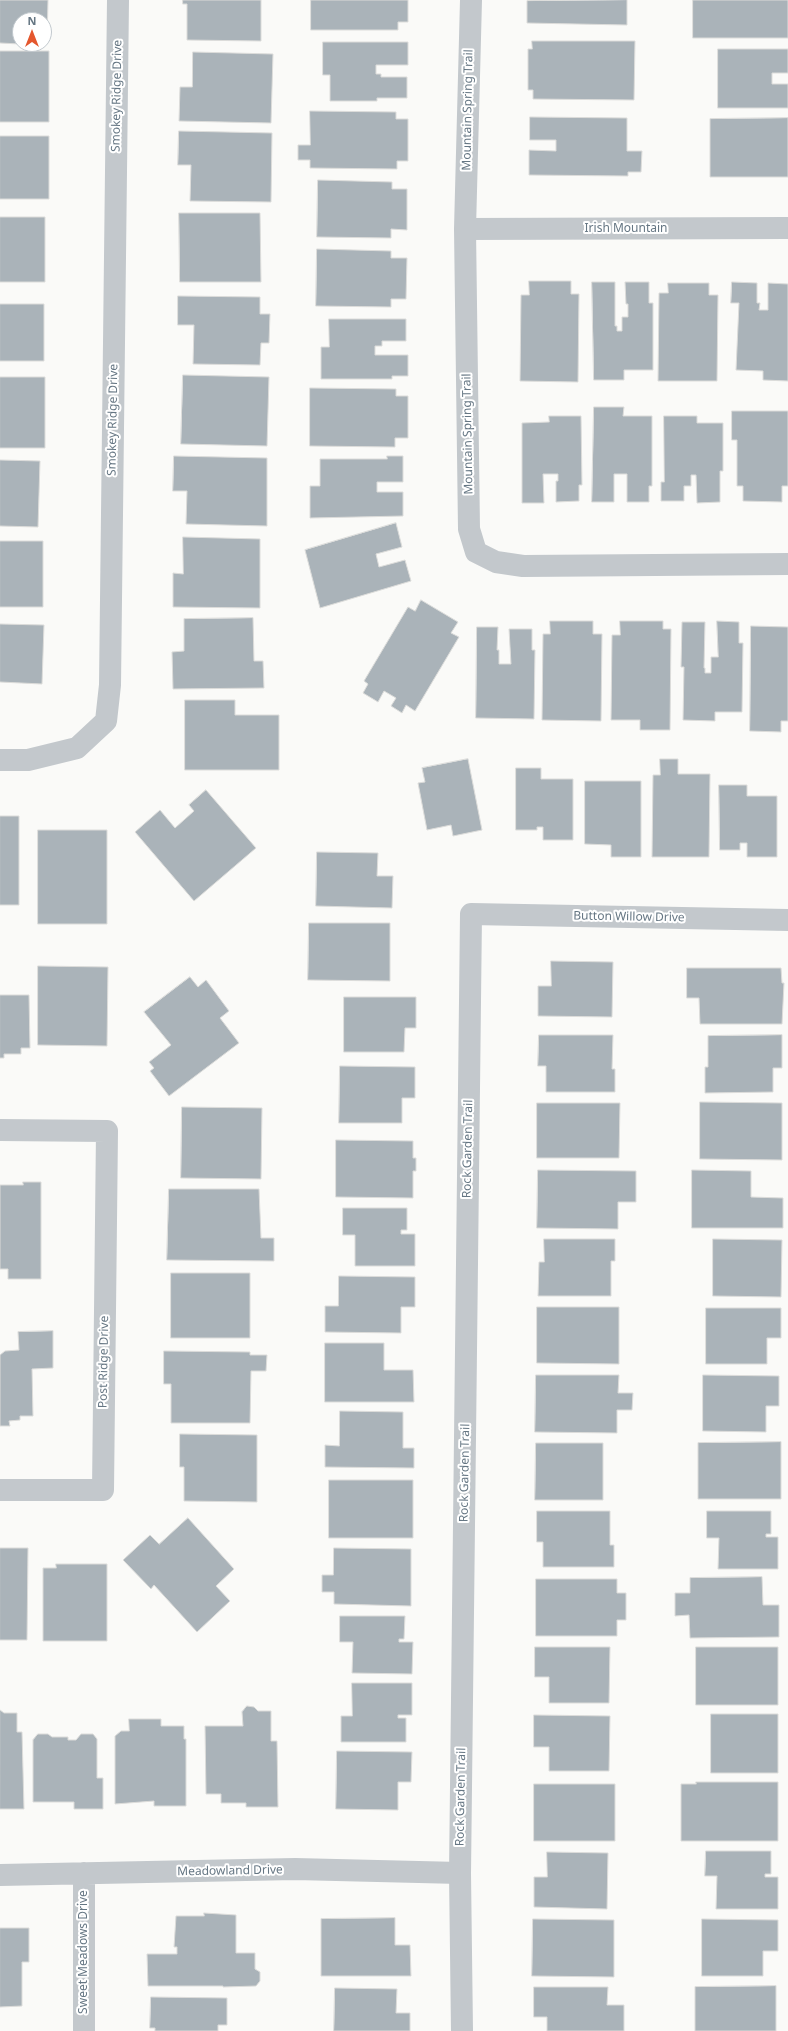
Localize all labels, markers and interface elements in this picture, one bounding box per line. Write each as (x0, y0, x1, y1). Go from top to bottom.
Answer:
north arrow (12, 12, 52, 52)
text: N (28, 13, 36, 28)
street label: Smokey Ridge Drive (109, 40, 125, 152)
street label: Mountain Spring Trail (460, 49, 476, 171)
street label: Irish Mountain (585, 222, 667, 236)
street label: Smokey Ridge Drive (105, 364, 121, 476)
street label: Mountain Spring Trail (460, 373, 476, 495)
street label: Button Willow Drive (573, 909, 685, 925)
street label: Rock Garden Trail (460, 1100, 476, 1198)
street label: Post Ridge Drive (96, 1316, 112, 1408)
street label: Rock Garden Trail (457, 1424, 473, 1522)
street label: Rock Garden Trail (453, 1748, 469, 1846)
street label: Meadowland Drive (177, 1863, 283, 1879)
street label: Sweet Meadows Drive (77, 1890, 91, 2014)

